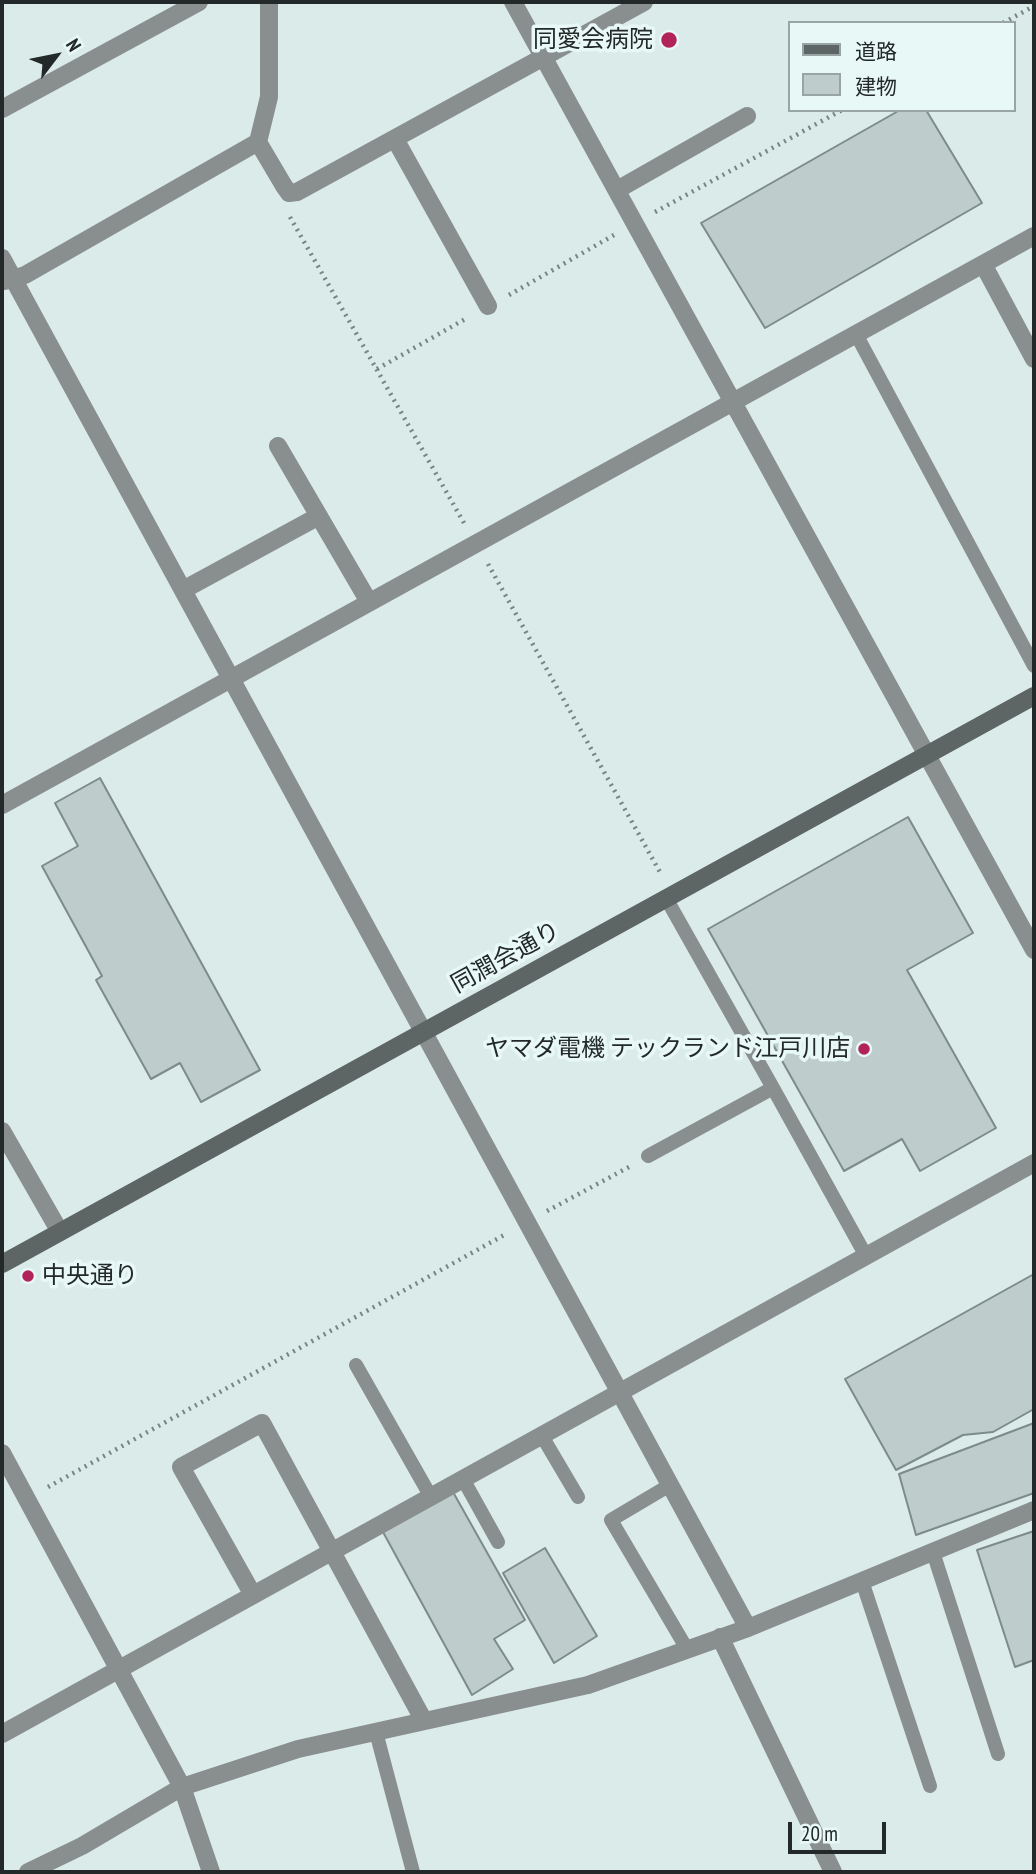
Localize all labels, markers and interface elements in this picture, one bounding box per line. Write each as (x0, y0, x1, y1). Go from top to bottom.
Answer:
north arrow (21, 21, 91, 91)
legend (788, 21, 1015, 112)
place label: 同愛会病院 (533, 26, 653, 54)
marker: 同愛会病院 (659, 30, 679, 50)
text: N (61, 34, 87, 56)
text: 道路 (855, 38, 897, 65)
text: 建物 (855, 73, 897, 100)
street label: 同潤会通り (447, 916, 565, 1000)
place label: ヤマダ電機 テックランド江戸川店 (485, 1035, 850, 1063)
marker: ヤマダ電機 テックランド江戸川店 (856, 1041, 872, 1057)
place label: 中央通り (42, 1262, 138, 1290)
marker: 中央通り (20, 1268, 36, 1284)
scale bar (791, 1808, 889, 1852)
text: 20 m (801, 1820, 838, 1847)

